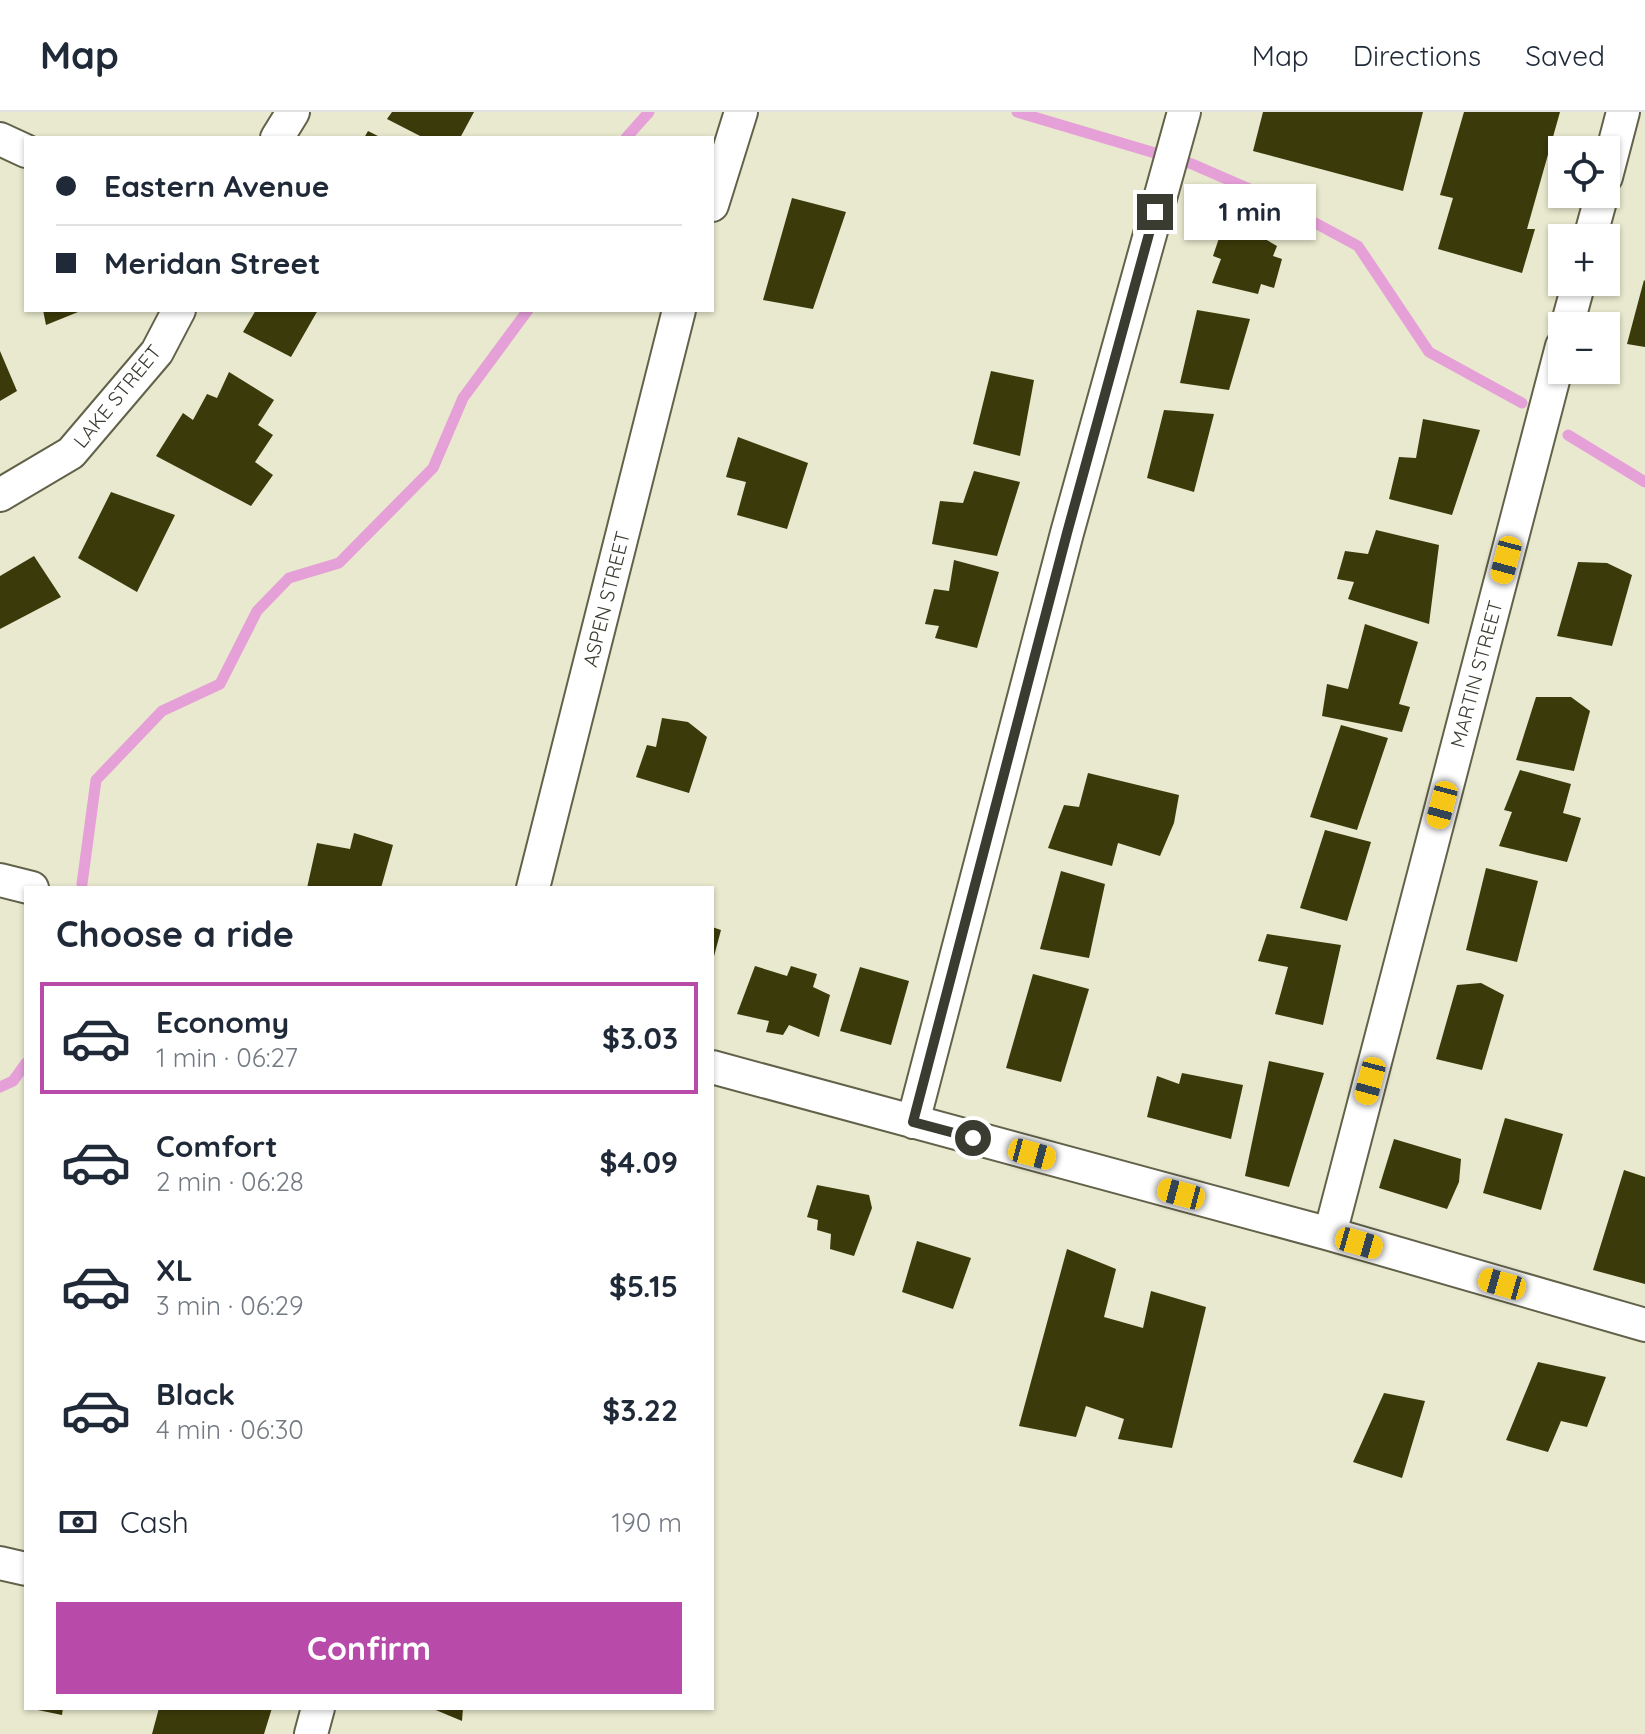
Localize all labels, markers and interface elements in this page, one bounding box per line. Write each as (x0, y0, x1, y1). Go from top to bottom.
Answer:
text: Map (40, 31, 119, 79)
text: Map (1252, 38, 1309, 73)
text: Directions (1353, 38, 1481, 73)
text: Saved (1525, 38, 1605, 73)
map controls (1548, 136, 1620, 384)
button: locate (1548, 136, 1620, 208)
text: Eastern Avenue (104, 167, 330, 205)
callout: 1 min (1183, 184, 1315, 240)
route end (1137, 194, 1173, 230)
text: 1 min (1219, 195, 1282, 228)
button: + (1548, 224, 1620, 296)
text: Meridan Street (104, 244, 321, 282)
button: − (1548, 312, 1620, 384)
street label: LAKE STREET (68, 339, 166, 453)
street label: ASPEN STREET (577, 529, 635, 669)
car (1488, 534, 1524, 586)
street label: MARTIN STREET (1444, 598, 1508, 750)
car (1424, 779, 1460, 831)
text: Choose a ride (56, 911, 294, 956)
icon: car (60, 1002, 132, 1074)
text: Economy (156, 1003, 289, 1041)
text: $3.03 (602, 1019, 678, 1057)
text: 1 min · 06:27 (156, 1041, 298, 1074)
car (1352, 1055, 1388, 1107)
route start (955, 1120, 991, 1156)
icon: car (60, 1126, 132, 1198)
text: Comfort (156, 1127, 277, 1165)
car (1006, 1136, 1058, 1172)
text: $4.09 (600, 1143, 678, 1181)
text: 2 min · 06:28 (156, 1165, 304, 1198)
car (1155, 1176, 1207, 1212)
car (1333, 1225, 1385, 1261)
icon: car (60, 1250, 132, 1322)
text: XL (156, 1251, 193, 1289)
car (1476, 1266, 1528, 1302)
text: $5.15 (609, 1267, 678, 1305)
text: 3 min · 06:29 (156, 1289, 304, 1322)
icon: car (60, 1374, 132, 1446)
text: Black (156, 1375, 235, 1413)
text: $3.22 (602, 1391, 678, 1429)
text: 4 min · 06:30 (156, 1413, 304, 1446)
icon: cash (56, 1500, 100, 1544)
text: Cash (120, 1503, 189, 1541)
text: 190 m (612, 1506, 682, 1539)
button: Confirm (56, 1602, 682, 1694)

